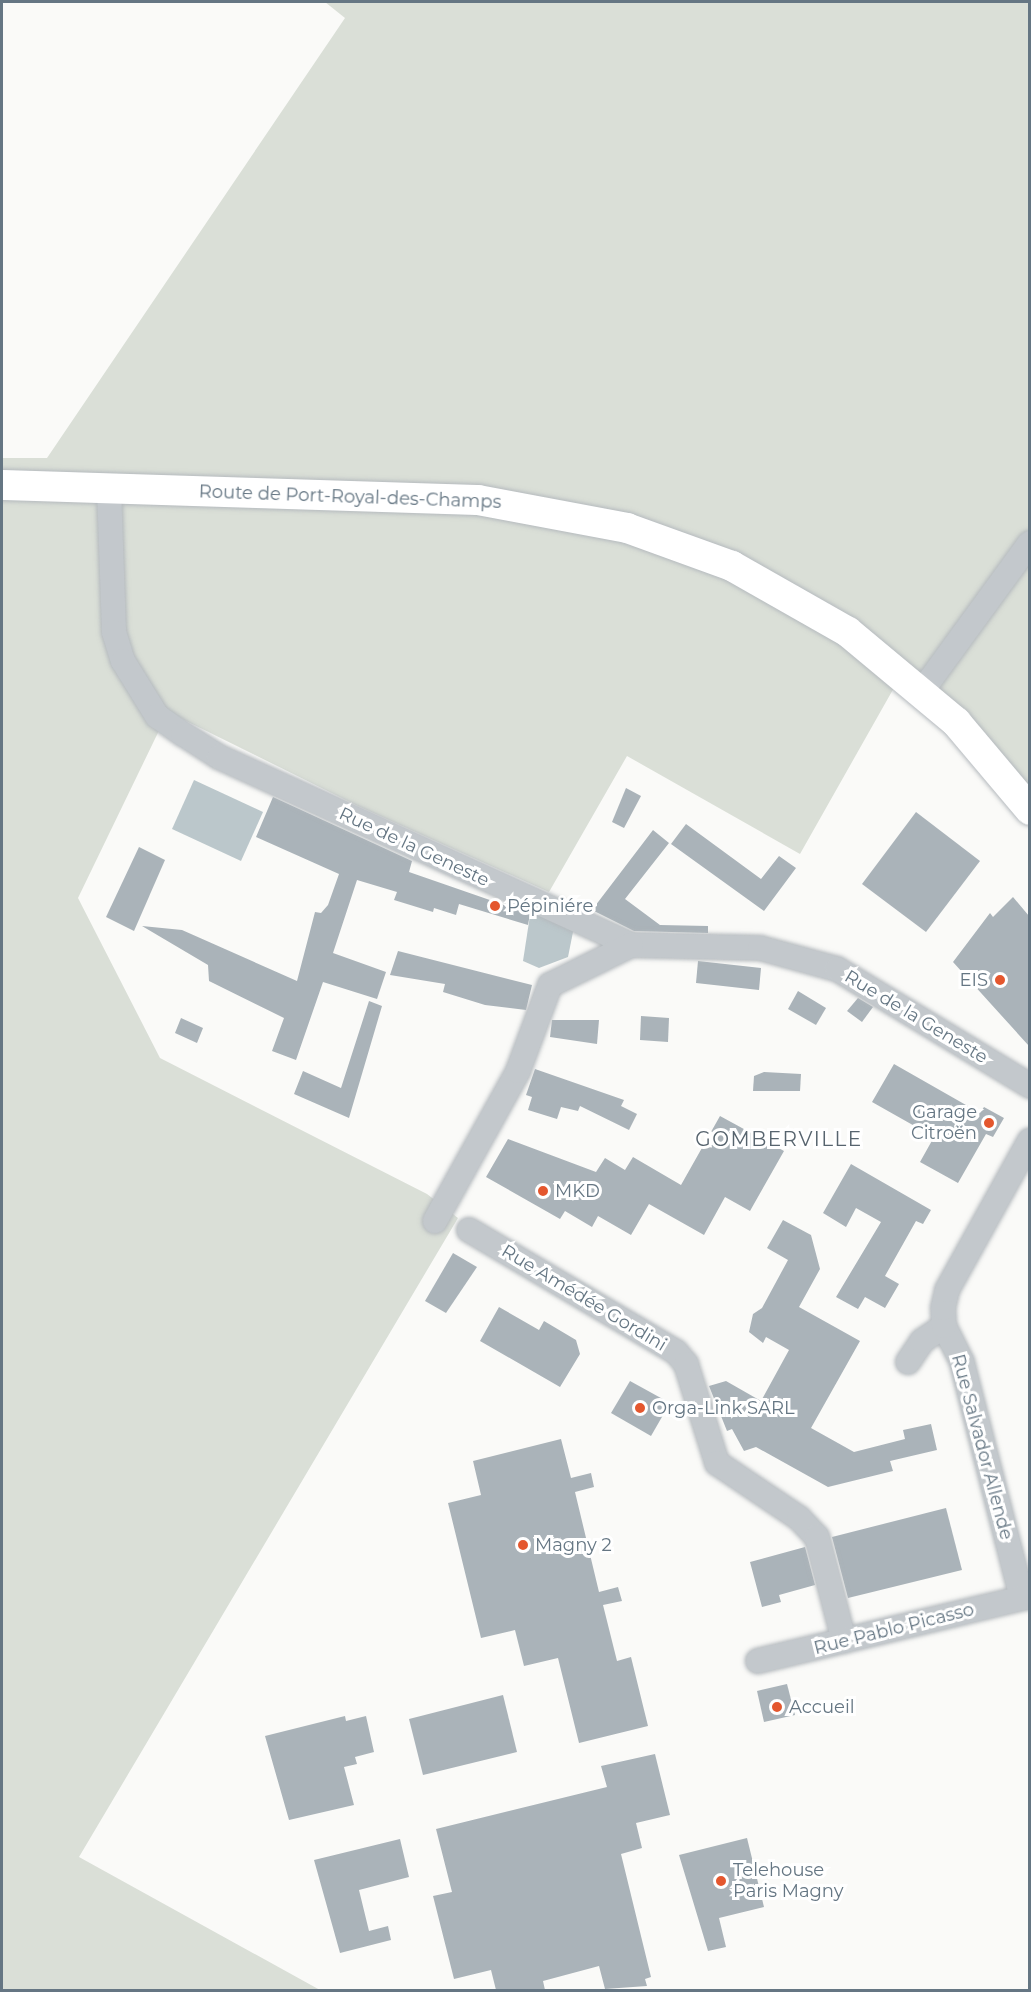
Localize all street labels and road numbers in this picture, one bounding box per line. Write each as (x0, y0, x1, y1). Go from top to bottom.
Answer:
street label: Route de Port-Royal-des-Champs (198, 481, 502, 513)
street label: Rue de la Geneste (336, 803, 492, 891)
street label: Rue de la Geneste (841, 966, 991, 1068)
street label: Rue Amédée Gordini (498, 1240, 670, 1356)
street label: Rue Salvador Allende (947, 1352, 1017, 1542)
street label: Rue Pablo Picasso (812, 1599, 976, 1659)

